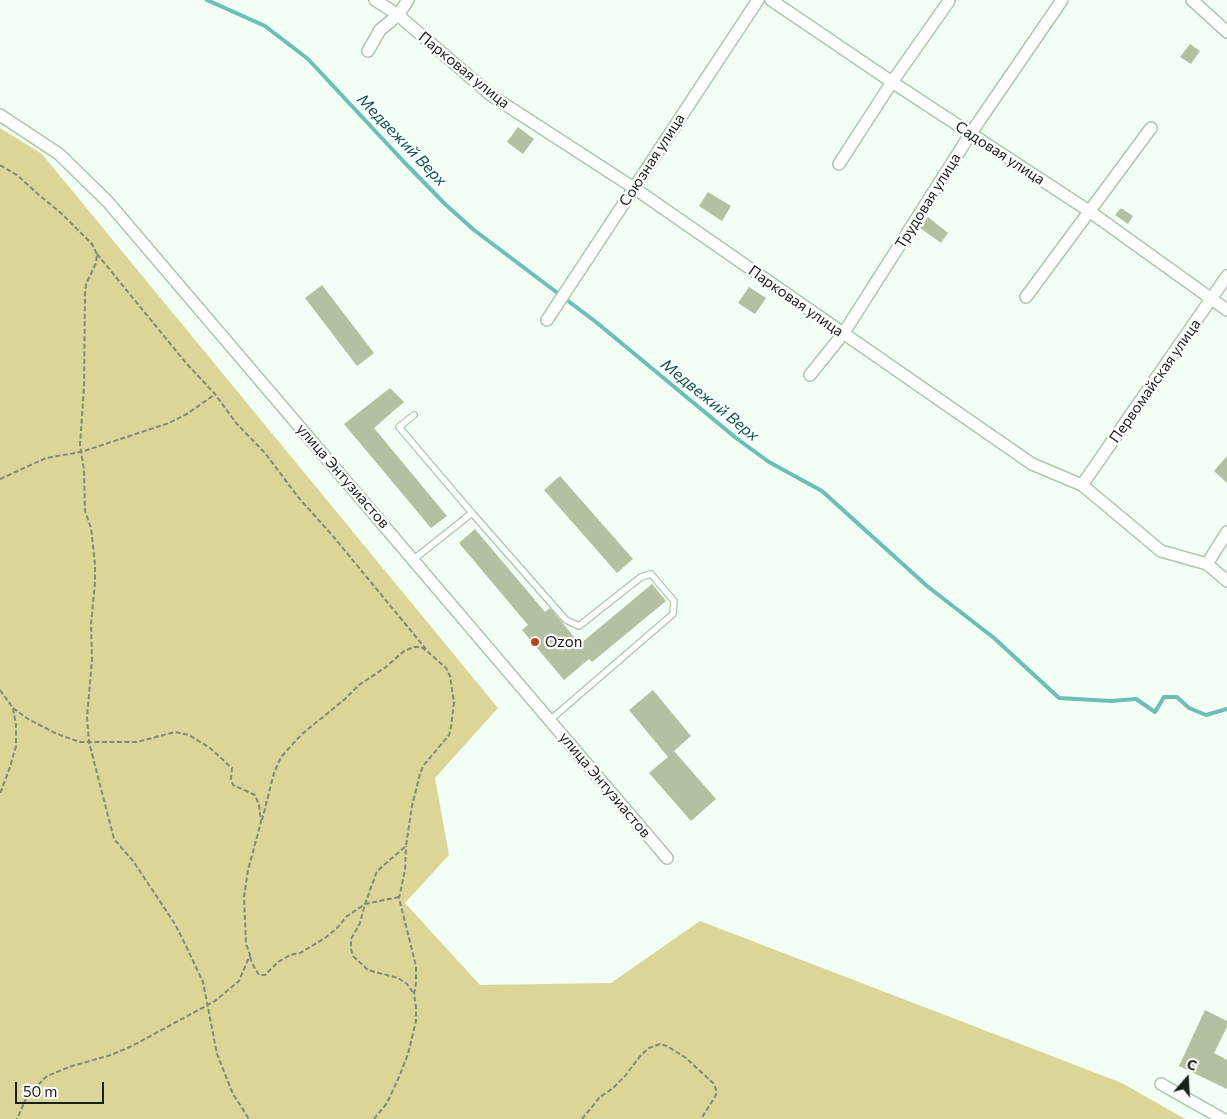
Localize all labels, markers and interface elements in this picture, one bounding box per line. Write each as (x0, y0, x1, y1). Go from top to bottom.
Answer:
street label: Парковая улица (415, 28, 513, 112)
water label: Медвежий Верх (353, 90, 451, 190)
street label: Союзная улица (615, 110, 689, 210)
street label: Садовая улица (952, 117, 1048, 189)
street label: Трудовая улица (891, 150, 965, 252)
street label: Парковая улица (745, 262, 847, 340)
street label: Первомайская улица (1106, 316, 1204, 446)
water label: Медвежий Верх (657, 355, 763, 445)
street label: улица Энтузиастов (293, 420, 393, 532)
place label: Ozon (545, 633, 582, 651)
marker: Ozon (529, 636, 541, 648)
street label: улица Энтузиастов (556, 728, 654, 842)
north arrow (1162, 1054, 1212, 1104)
text: С (1185, 1055, 1199, 1074)
scale bar (18, 1072, 106, 1104)
text: 50 m (23, 1082, 57, 1100)

